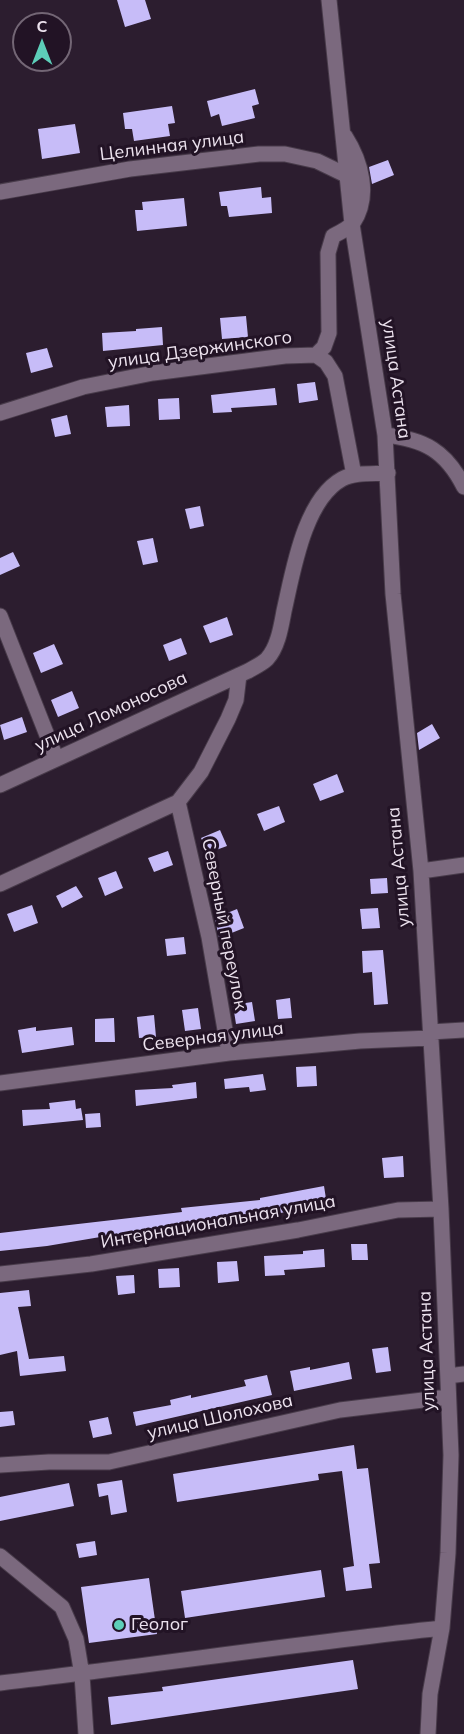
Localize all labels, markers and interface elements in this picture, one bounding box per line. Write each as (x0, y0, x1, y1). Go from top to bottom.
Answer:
north arrow (12, 12, 72, 72)
text: С (37, 16, 47, 36)
street label: Целинная улица (99, 126, 245, 166)
street label: улица Астана (377, 318, 415, 440)
street label: улица Дзержинского (107, 326, 293, 374)
street label: улица Ломоносова (31, 667, 191, 757)
street label: улица Астана (383, 806, 415, 928)
street label: Северный переулок (197, 836, 251, 1012)
street label: Северная улица (141, 1018, 285, 1056)
street label: Интернациональная улица (99, 1191, 337, 1253)
street label: улица Астана (414, 1290, 440, 1412)
street label: улица Шолохова (145, 1390, 295, 1444)
place label: Геолог (131, 1614, 188, 1636)
marker: Геолог (112, 1618, 126, 1632)

